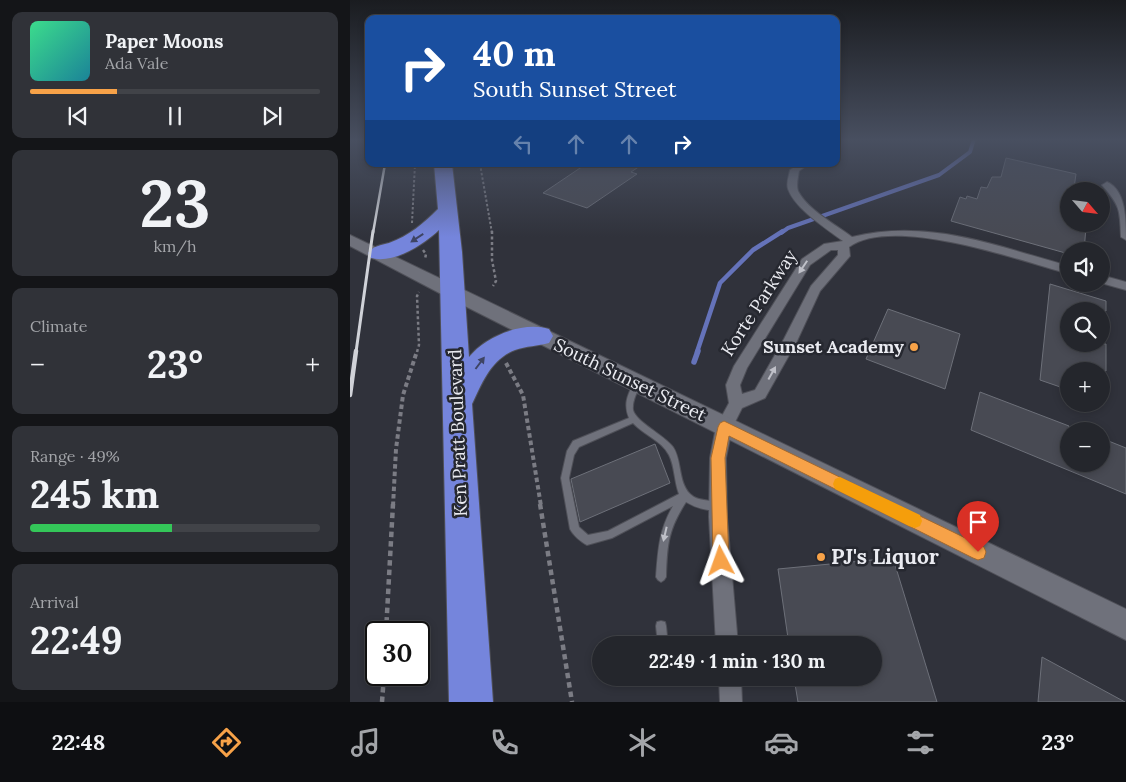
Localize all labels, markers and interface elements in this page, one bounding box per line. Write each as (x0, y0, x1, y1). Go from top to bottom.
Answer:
text: Paper Moons (105, 29, 224, 53)
text: 40 m (473, 31, 556, 76)
icon: right (390, 35, 455, 100)
text: Ada Vale (105, 53, 168, 73)
text: South Sunset Street (473, 75, 676, 103)
icon: previous (64, 102, 92, 130)
icon: pause (161, 102, 189, 130)
icon: next (258, 102, 286, 130)
icon: left (509, 130, 537, 158)
icon: ahead (562, 130, 590, 158)
icon: ahead (615, 130, 643, 158)
icon: right (668, 130, 696, 158)
text: 23 (139, 162, 211, 245)
north arrow (1060, 182, 1110, 232)
map controls (1060, 182, 1110, 472)
one-way arrow (411, 233, 424, 243)
text: km/h (153, 236, 197, 256)
button: sound (1060, 242, 1110, 292)
street label: Korte Parkway (716, 245, 802, 360)
one-way arrow (798, 260, 808, 274)
button: search (1060, 302, 1110, 352)
text: Climate (30, 316, 87, 336)
street label: South Sunset Street (550, 333, 710, 426)
place label: Sunset Academy (763, 335, 904, 358)
text: 23° (147, 340, 203, 388)
marker: Sunset Academy (908, 341, 920, 353)
text: − (30, 347, 45, 383)
text: + (305, 347, 320, 383)
street label: Ken Pratt Boulevard (443, 349, 472, 517)
one-way arrow (475, 356, 485, 370)
button: + (1060, 362, 1110, 412)
one-way arrow (768, 366, 776, 380)
button: − (1060, 422, 1110, 472)
text: Range · 49% (30, 446, 120, 466)
text: 245 km (30, 470, 159, 518)
pin (957, 501, 999, 552)
icon: arrive (964, 508, 992, 536)
one-way arrow (661, 526, 669, 541)
position arrow (694, 534, 746, 586)
place label: PJ's Liquor (831, 543, 939, 570)
marker: PJ's Liquor (815, 551, 827, 563)
text: Arrival (30, 592, 79, 612)
text: 22:49 (30, 616, 123, 664)
speed limit sign: 30 (365, 621, 430, 686)
text: 22:49 · 1 min · 130 m (649, 649, 825, 673)
icon: directions (209, 725, 244, 760)
icon: music (348, 725, 383, 760)
icon: phone (487, 725, 522, 760)
icon: climate (625, 725, 660, 760)
icon: car (764, 725, 799, 760)
icon: filters (903, 725, 938, 760)
text: 22:48 (52, 728, 105, 756)
text: 23° (1042, 728, 1074, 756)

